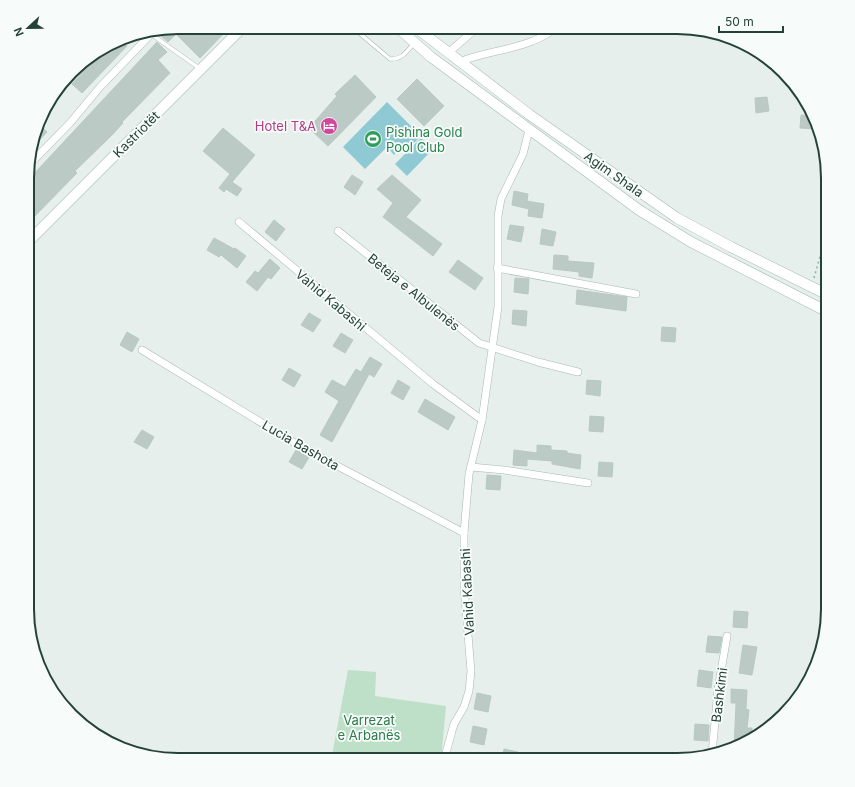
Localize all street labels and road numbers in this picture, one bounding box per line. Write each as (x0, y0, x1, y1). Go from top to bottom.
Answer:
street label: Kastriotët (109, 107, 163, 161)
street label: Agim Shala (581, 148, 647, 200)
street label: Beteja e Albulenës (365, 250, 463, 334)
street label: Vahid Kabashi (292, 266, 370, 334)
street label: Lucia Bashota (260, 416, 342, 474)
street label: Vahid Kabashi (457, 548, 477, 636)
street label: Bashkimi (708, 667, 730, 723)

